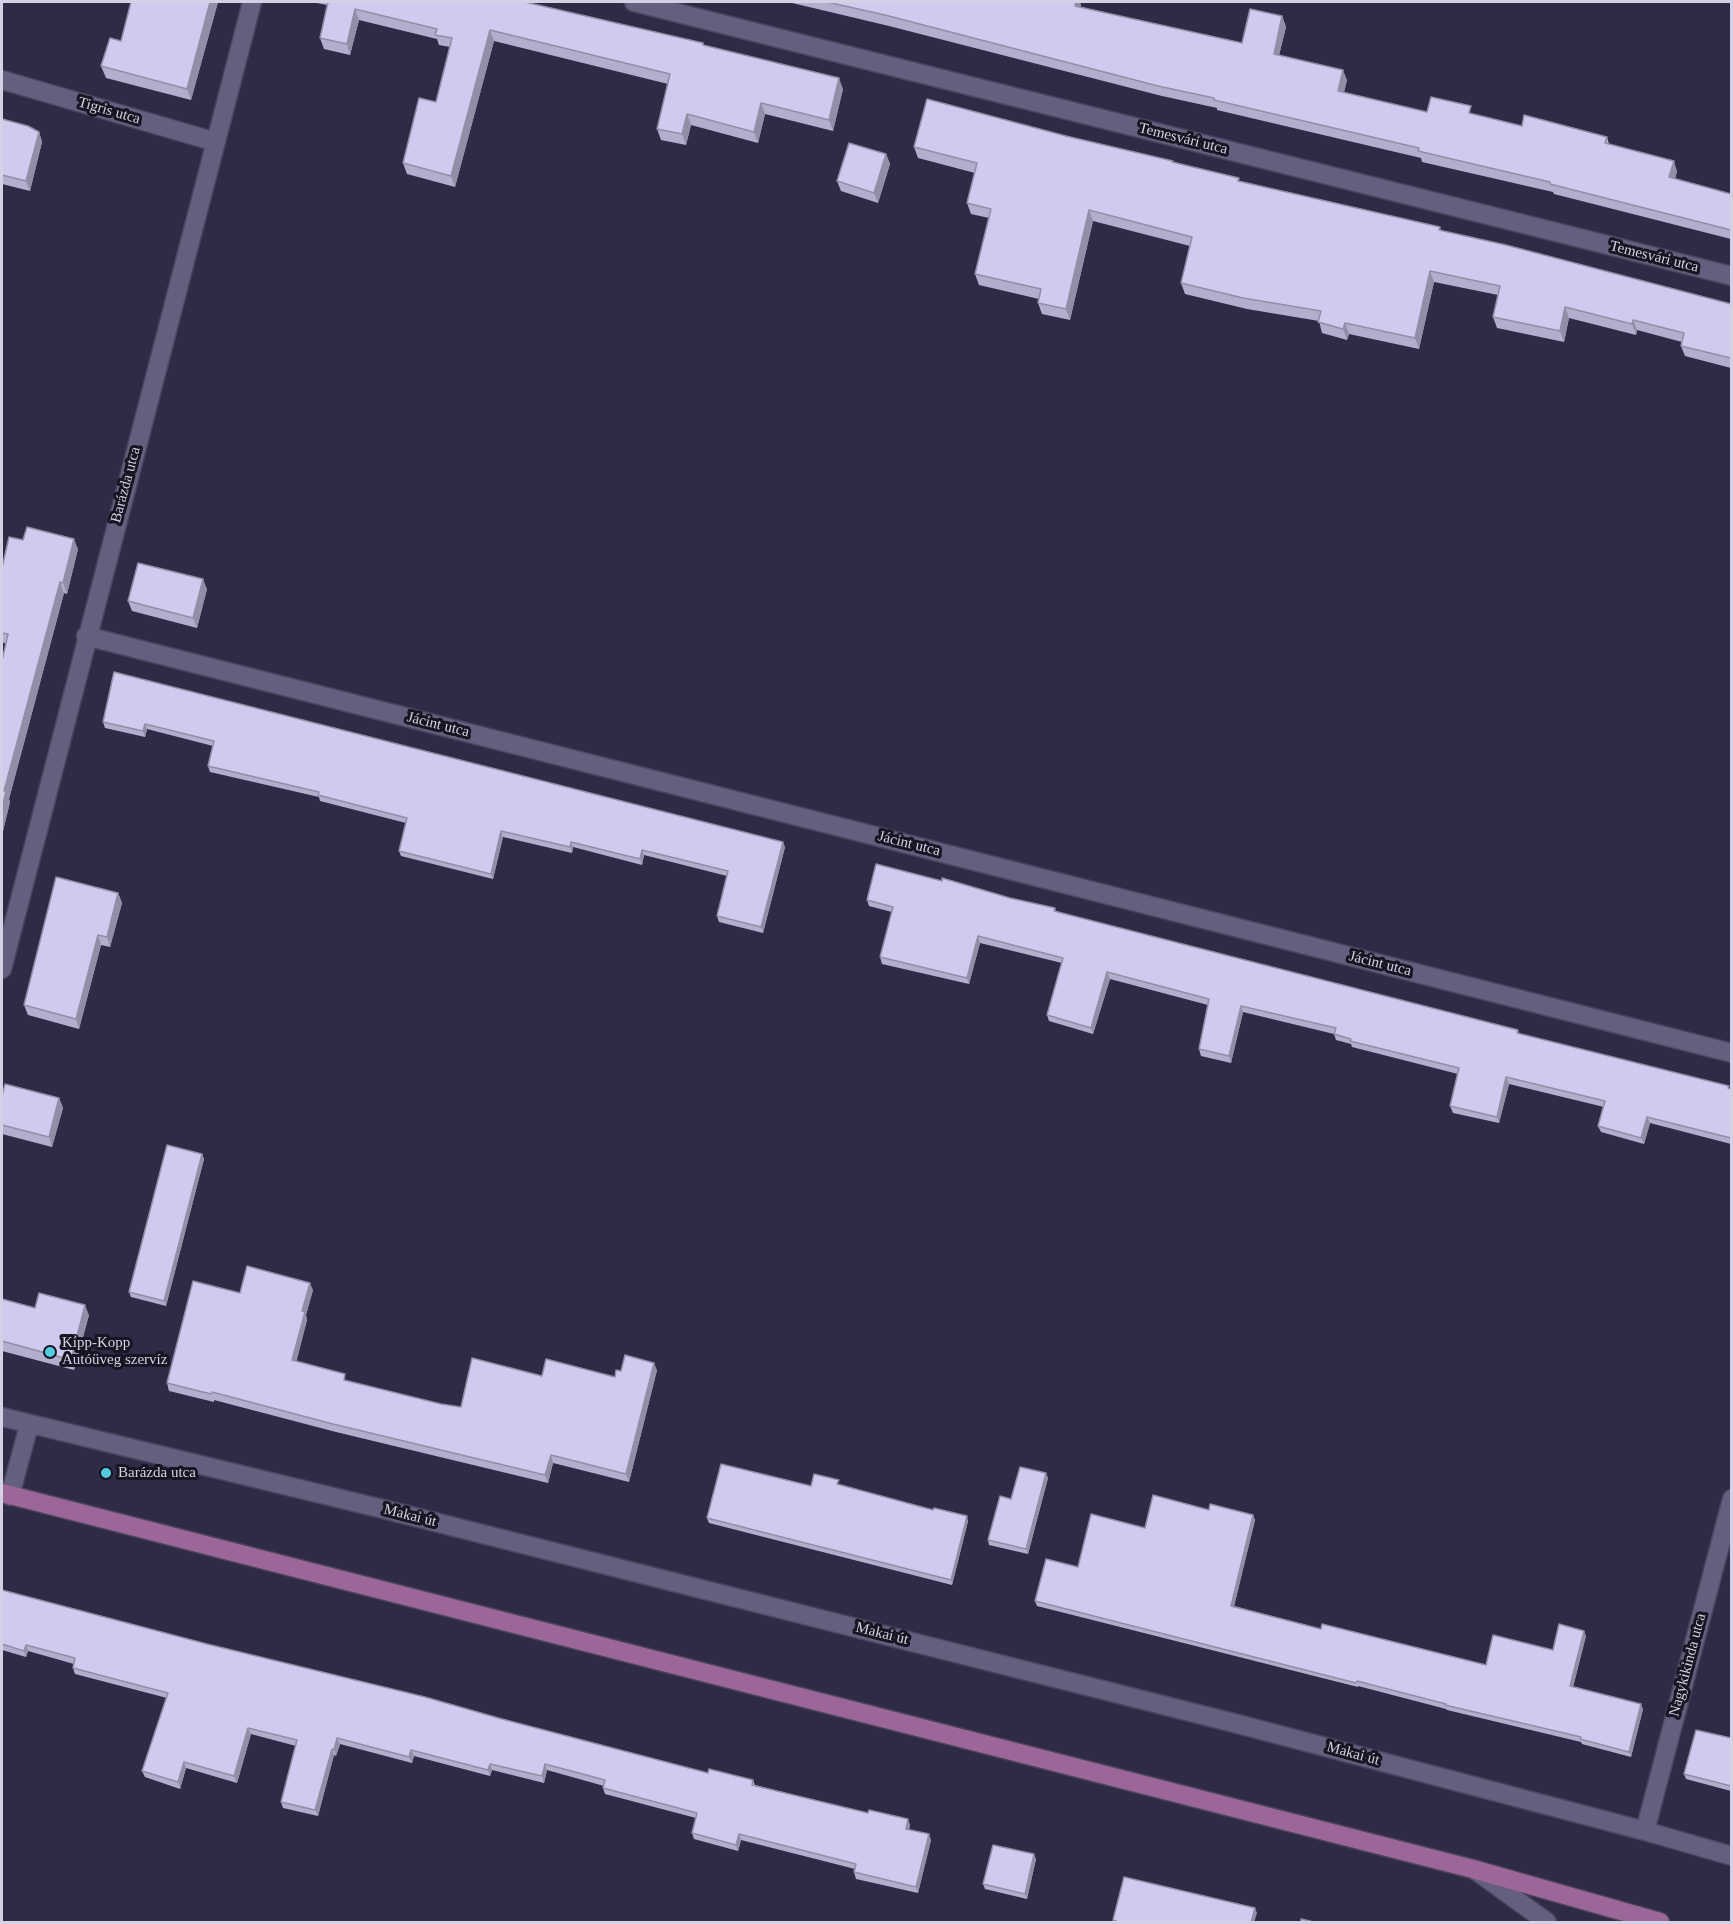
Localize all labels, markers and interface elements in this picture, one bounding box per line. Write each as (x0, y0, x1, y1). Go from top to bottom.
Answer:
street label: Tigris utca (76, 94, 142, 128)
street label: Temesvári utca (1137, 119, 1229, 159)
street label: Temesvári utca (1608, 237, 1700, 277)
street label: Barázda utca (107, 445, 145, 525)
street label: Jácint utca (405, 709, 471, 741)
street label: Jácint utca (876, 828, 942, 860)
street label: Jácint utca (1347, 948, 1413, 980)
place label: Kipp-Kopp Autóüveg szervíz (62, 1334, 167, 1369)
marker: Kipp-Kopp Autóüveg szervíz (43, 1345, 57, 1359)
place label: Barázda utca (118, 1464, 196, 1482)
marker: Barázda utca (99, 1466, 113, 1480)
street label: Makai út (382, 1501, 438, 1531)
street label: Nagykikinda utca (1666, 1611, 1710, 1719)
street label: Makai út (854, 1619, 910, 1649)
street label: Makai út (1325, 1738, 1381, 1770)

